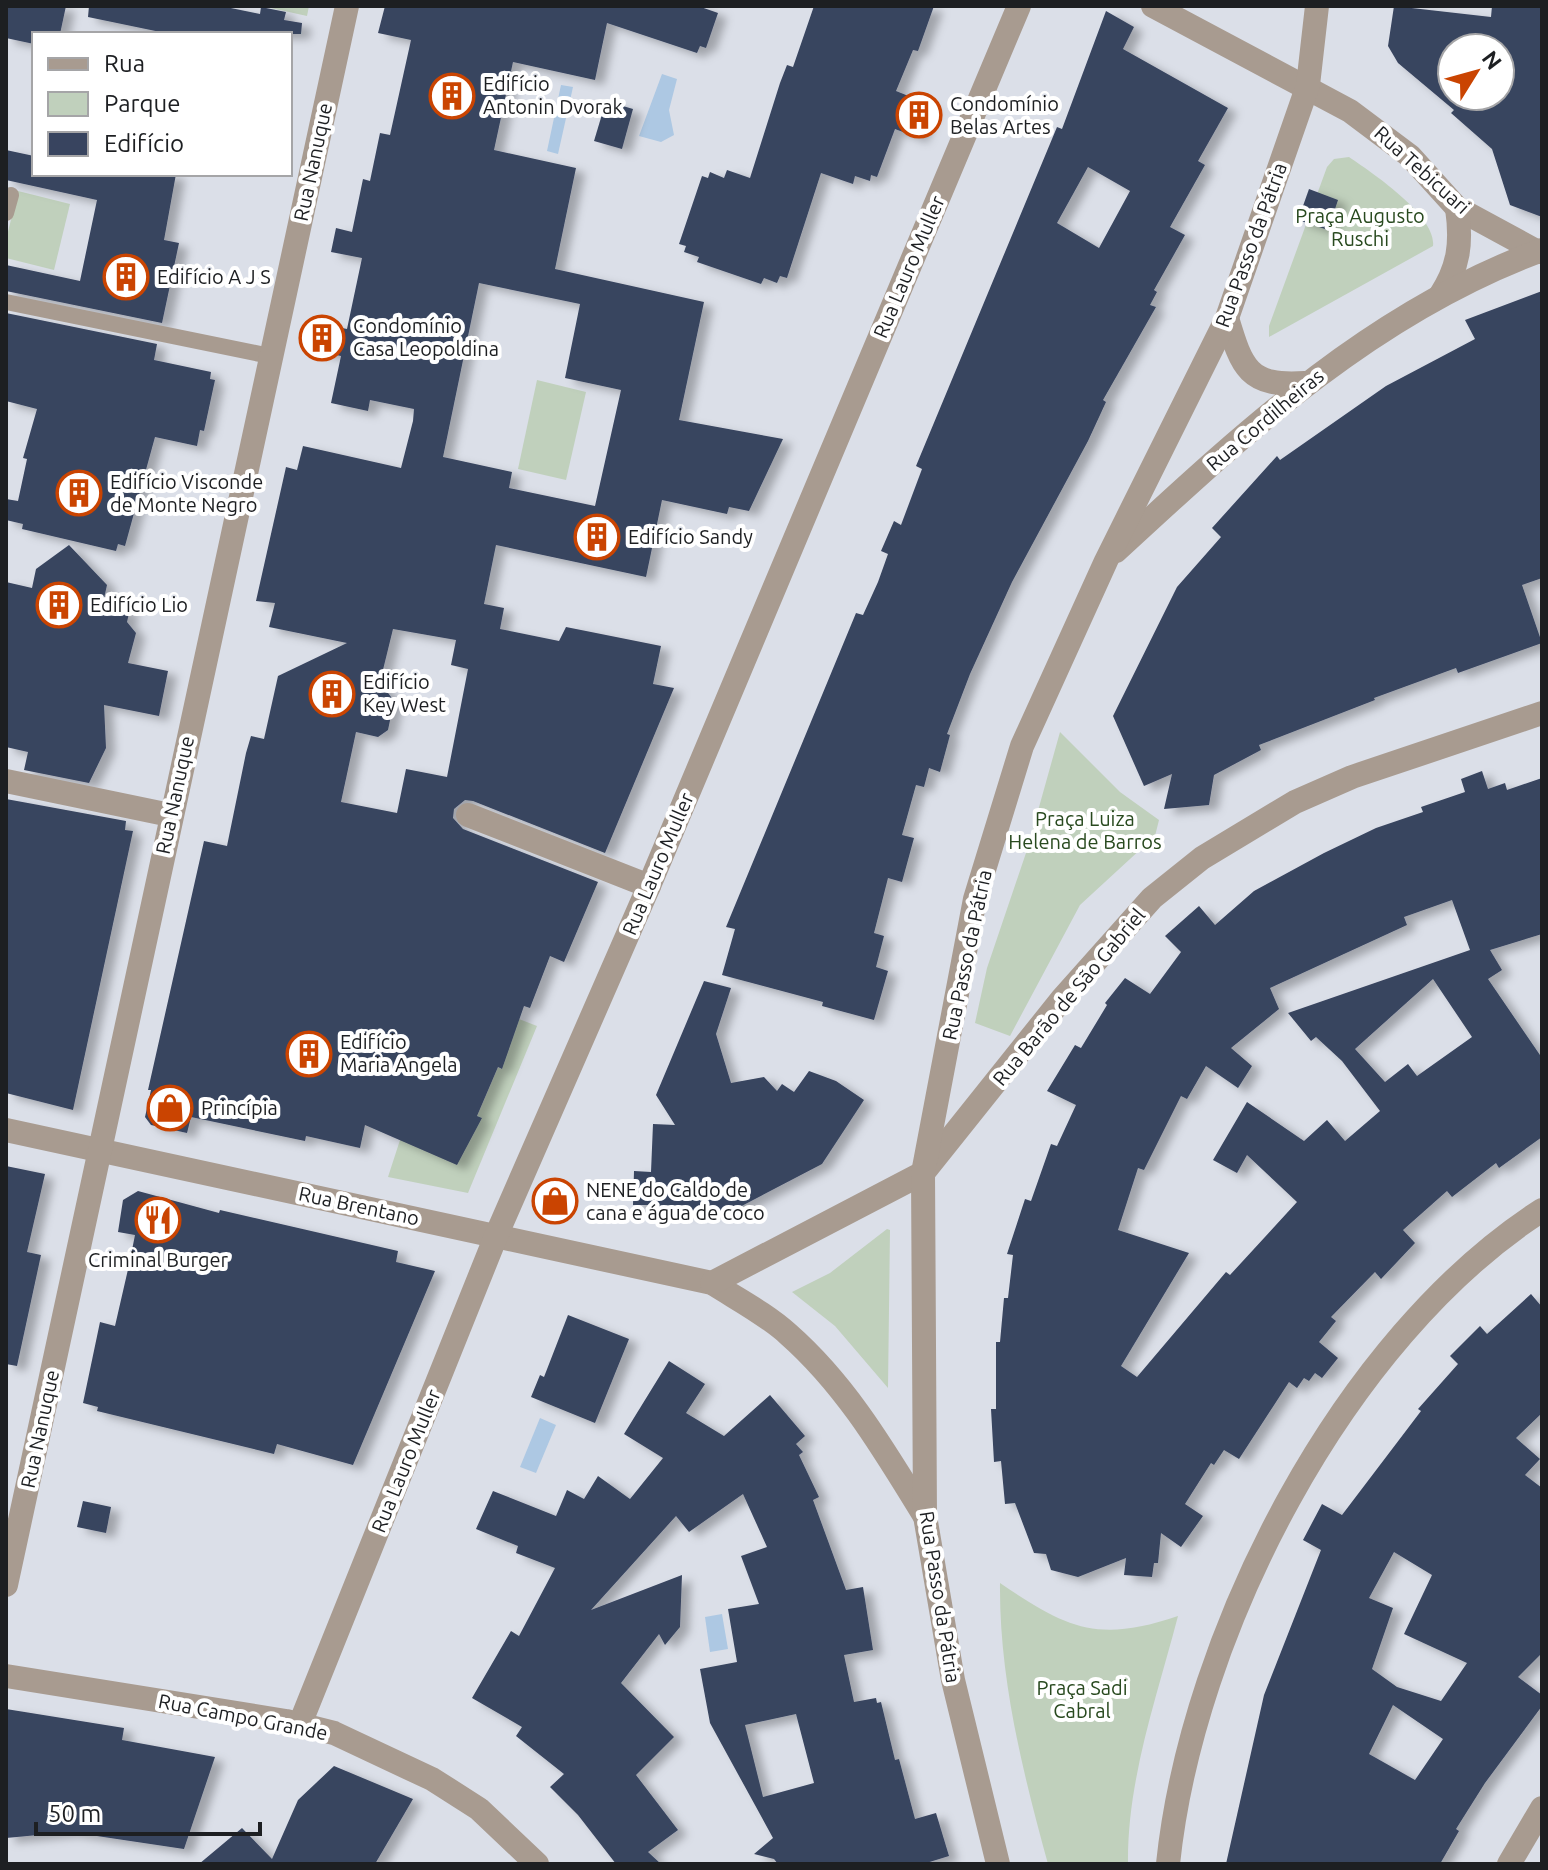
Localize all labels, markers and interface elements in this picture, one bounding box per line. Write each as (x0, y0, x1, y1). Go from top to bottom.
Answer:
legend (32, 32, 292, 176)
north arrow (1436, 32, 1516, 112)
text: N (1477, 46, 1507, 74)
text: Rua (104, 50, 145, 77)
building icon: Edifício Antonin Dvorak (428, 72, 476, 120)
place label: Edifício Antonin Dvorak (483, 72, 623, 118)
text: Parque (104, 90, 181, 117)
building icon: Condomínio Belas Artes (895, 91, 943, 139)
place label: Condomínio Belas Artes (950, 92, 1059, 138)
street label: Rua Nanuque (289, 101, 336, 223)
street label: Rua Tebicuari (1370, 121, 1475, 218)
text: Edifício (104, 130, 184, 157)
street label: Rua Passo da Pátria (1210, 159, 1291, 330)
street label: Rua Lauro Muller (868, 192, 949, 341)
park label: Praça Augusto Ruschi (1295, 204, 1425, 250)
building icon: Edifício A J S (102, 253, 150, 301)
place label: Edifício A J S (157, 265, 271, 288)
building icon: Condomínio Casa Leopoldina (298, 314, 346, 362)
place label: Condomínio Casa Leopoldina (353, 314, 499, 360)
street label: Rua Cordilheiras (1201, 364, 1328, 475)
building icon: Edifício Visconde de Monte Negro (55, 469, 103, 517)
place label: Edifício Visconde de Monte Negro (110, 470, 263, 516)
building icon: Edifício Sandy (573, 513, 621, 561)
place label: Edifício Sandy (628, 525, 753, 548)
building icon: Edifício Lio (35, 581, 83, 629)
place label: Edifício Lio (90, 593, 188, 616)
building icon: Edifício Key West (308, 670, 356, 718)
place label: Edifício Key West (363, 670, 446, 716)
street label: Rua Nanuque (151, 734, 198, 856)
street label: Rua Lauro Muller (617, 789, 698, 938)
park label: Praça Luiza Helena de Barros (1008, 807, 1162, 853)
street label: Rua Passo da Pátria (937, 868, 996, 1042)
street label: Rua Barão de São Gabriel (988, 903, 1149, 1090)
building icon: Edifício Maria Angela (285, 1030, 333, 1078)
place label: Edifício Maria Angela (340, 1030, 457, 1076)
shop icon: Princípia (146, 1084, 194, 1132)
place label: Princípia (201, 1096, 278, 1119)
shop icon: NENE do Caldo de cana e água de coco (531, 1177, 579, 1225)
place label: NENE do Caldo de cana e água de coco (586, 1178, 765, 1224)
street label: Rua Brentano (297, 1182, 421, 1230)
restaurant icon: Criminal Burger (134, 1196, 182, 1244)
place label: Criminal Burger (88, 1248, 228, 1271)
street label: Rua Nanuque (16, 1368, 63, 1490)
street label: Rua Lauro Muller (366, 1385, 445, 1536)
street label: Rua Passo da Pátria (916, 1509, 965, 1684)
park label: Praça Sadi Cabral (1036, 1676, 1128, 1722)
street label: Rua Campo Grande (157, 1689, 330, 1744)
scale bar (36, 1786, 260, 1836)
text: 50 m (48, 1800, 101, 1827)

